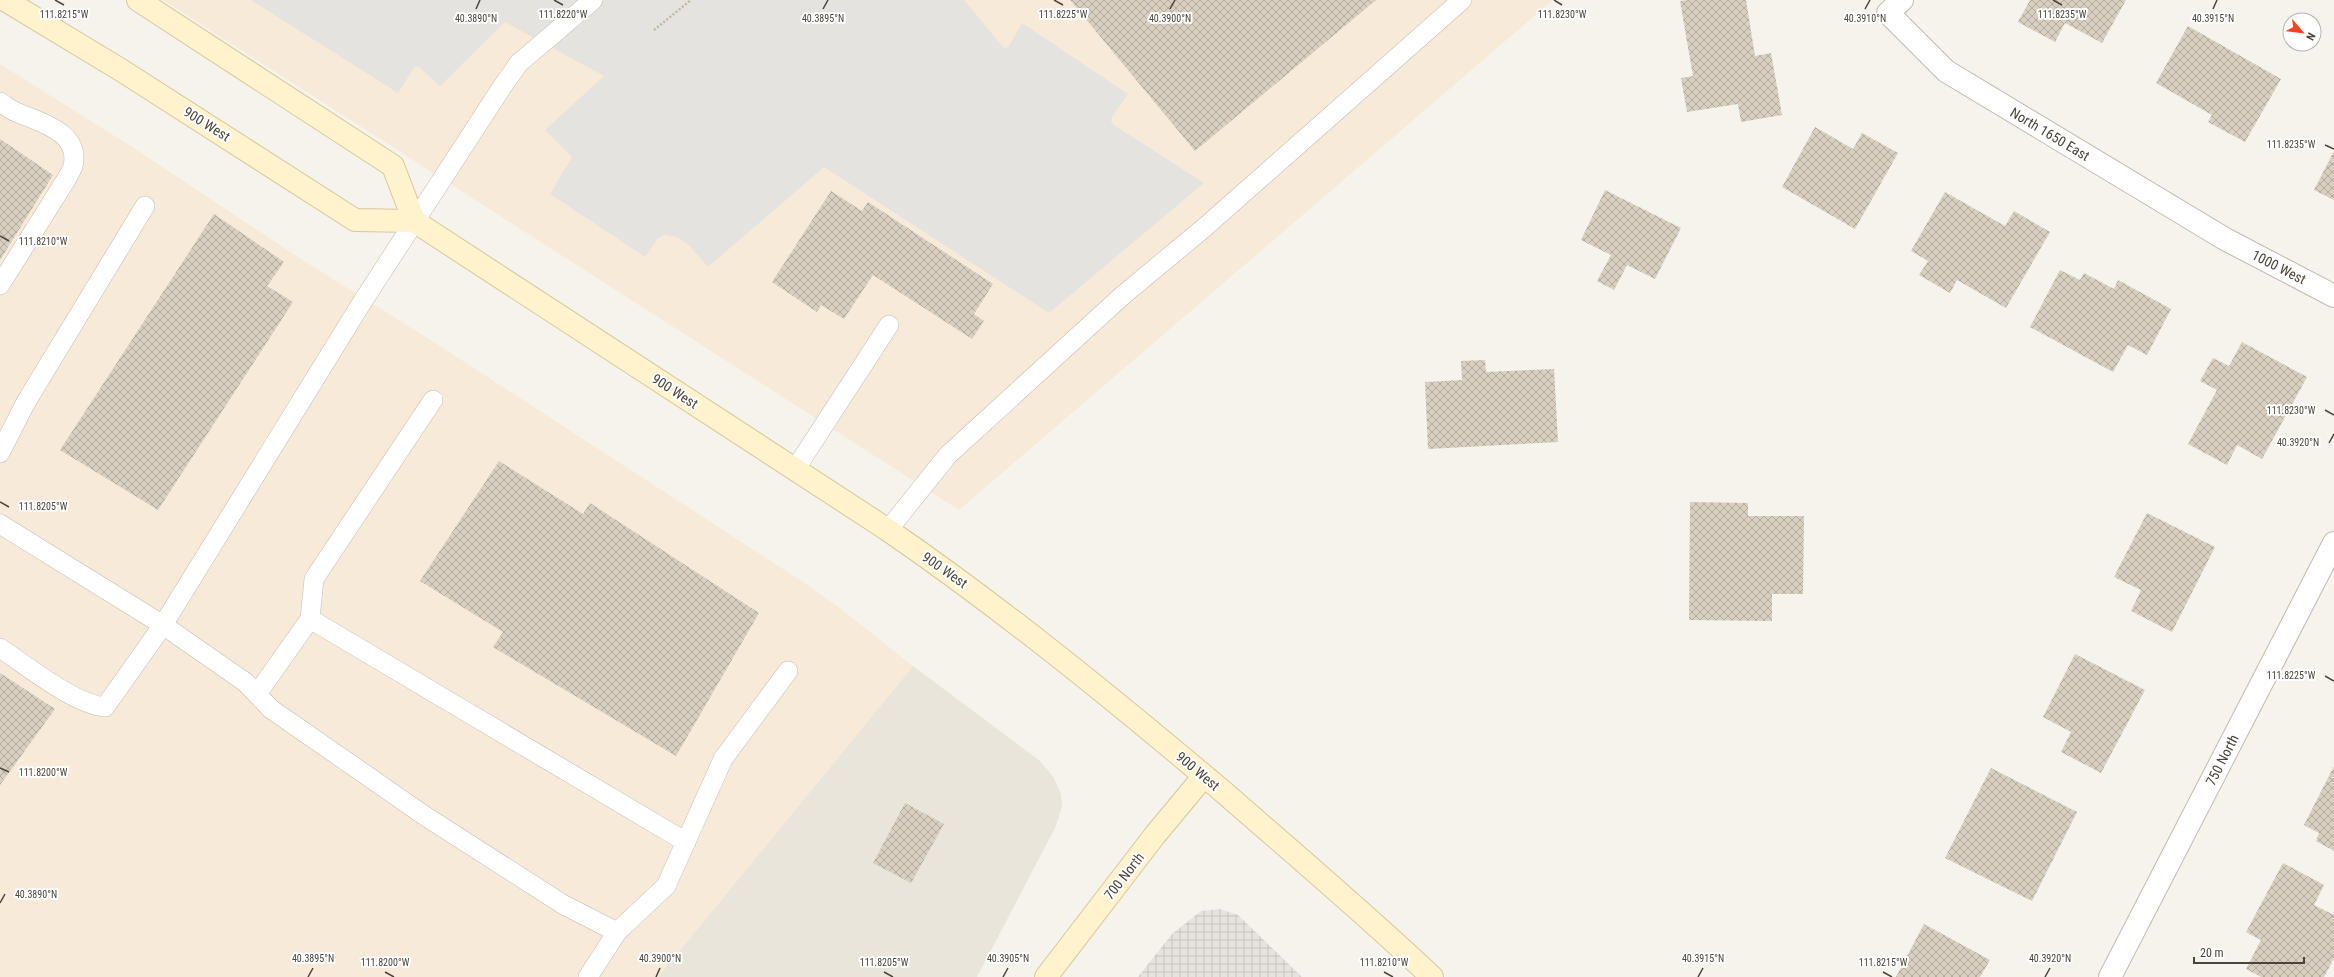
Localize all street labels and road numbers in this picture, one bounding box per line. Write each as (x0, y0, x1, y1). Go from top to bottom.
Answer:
street label: 900 West (181, 104, 233, 144)
street label: North 1650 East (2008, 104, 2092, 164)
street label: 1000 West (2249, 247, 2309, 287)
street label: 900 West (649, 370, 701, 412)
street label: 900 West (919, 549, 971, 591)
street label: 750 North (2202, 732, 2242, 788)
street label: 900 West (1173, 748, 1223, 794)
street label: 700 North (1101, 849, 1147, 903)

